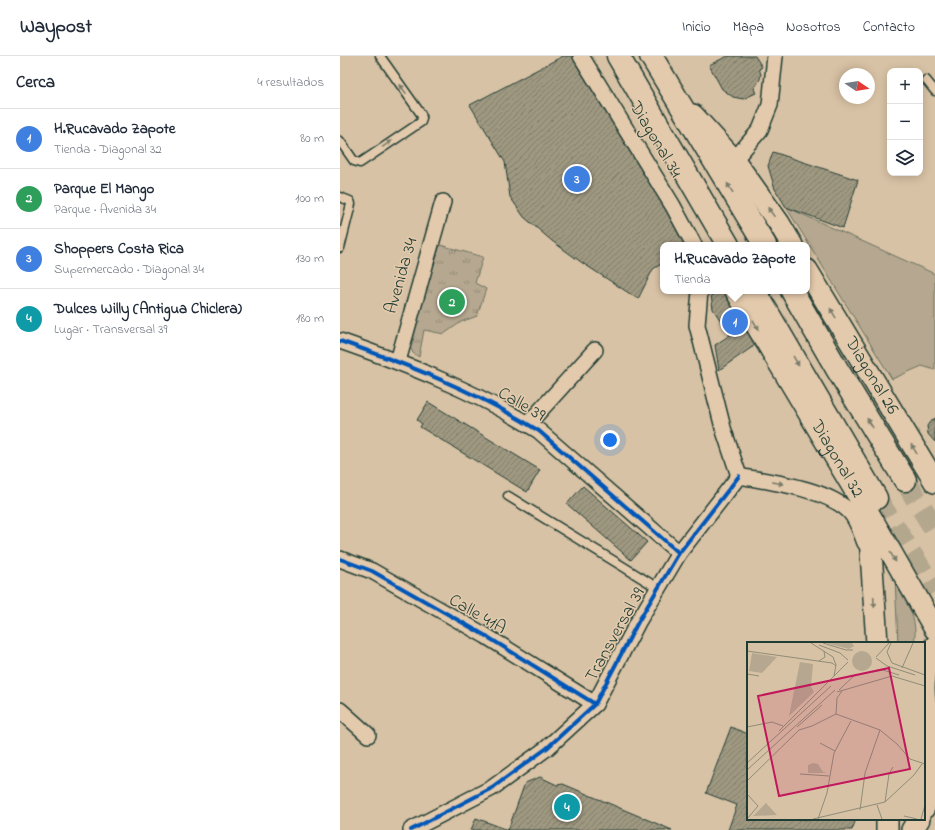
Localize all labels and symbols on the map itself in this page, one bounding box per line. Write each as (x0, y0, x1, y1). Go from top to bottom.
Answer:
north arrow (839, 68, 875, 104)
one-way arrow (399, 84, 407, 94)
street label: Diagonal 34 (621, 96, 688, 184)
one-way arrow (382, 140, 393, 148)
pin: 3 (564, 164, 590, 194)
one-way arrow (727, 182, 734, 194)
one-way arrow (767, 207, 775, 217)
street label: Avenida 34 (379, 234, 425, 317)
pin: 2 (439, 287, 465, 317)
pin: 1 (722, 307, 748, 337)
one-way arrow (830, 307, 837, 319)
one-way arrow (753, 319, 760, 331)
street label: Diagonal 26 (837, 331, 905, 420)
one-way arrow (793, 355, 800, 367)
street label: Calle 39 (492, 381, 550, 429)
street label: Diagonal 32 (803, 415, 870, 503)
one-way arrow (866, 417, 873, 429)
your location (600, 430, 620, 450)
one-way arrow (911, 443, 918, 455)
one-way arrow (771, 480, 784, 486)
one-way arrow (890, 551, 897, 563)
street label: Transversal 39 (579, 583, 653, 687)
street label: Calle 41A (443, 588, 511, 642)
one-way arrow (871, 596, 878, 608)
inset map (747, 642, 925, 820)
pin: 4 (554, 792, 580, 822)

